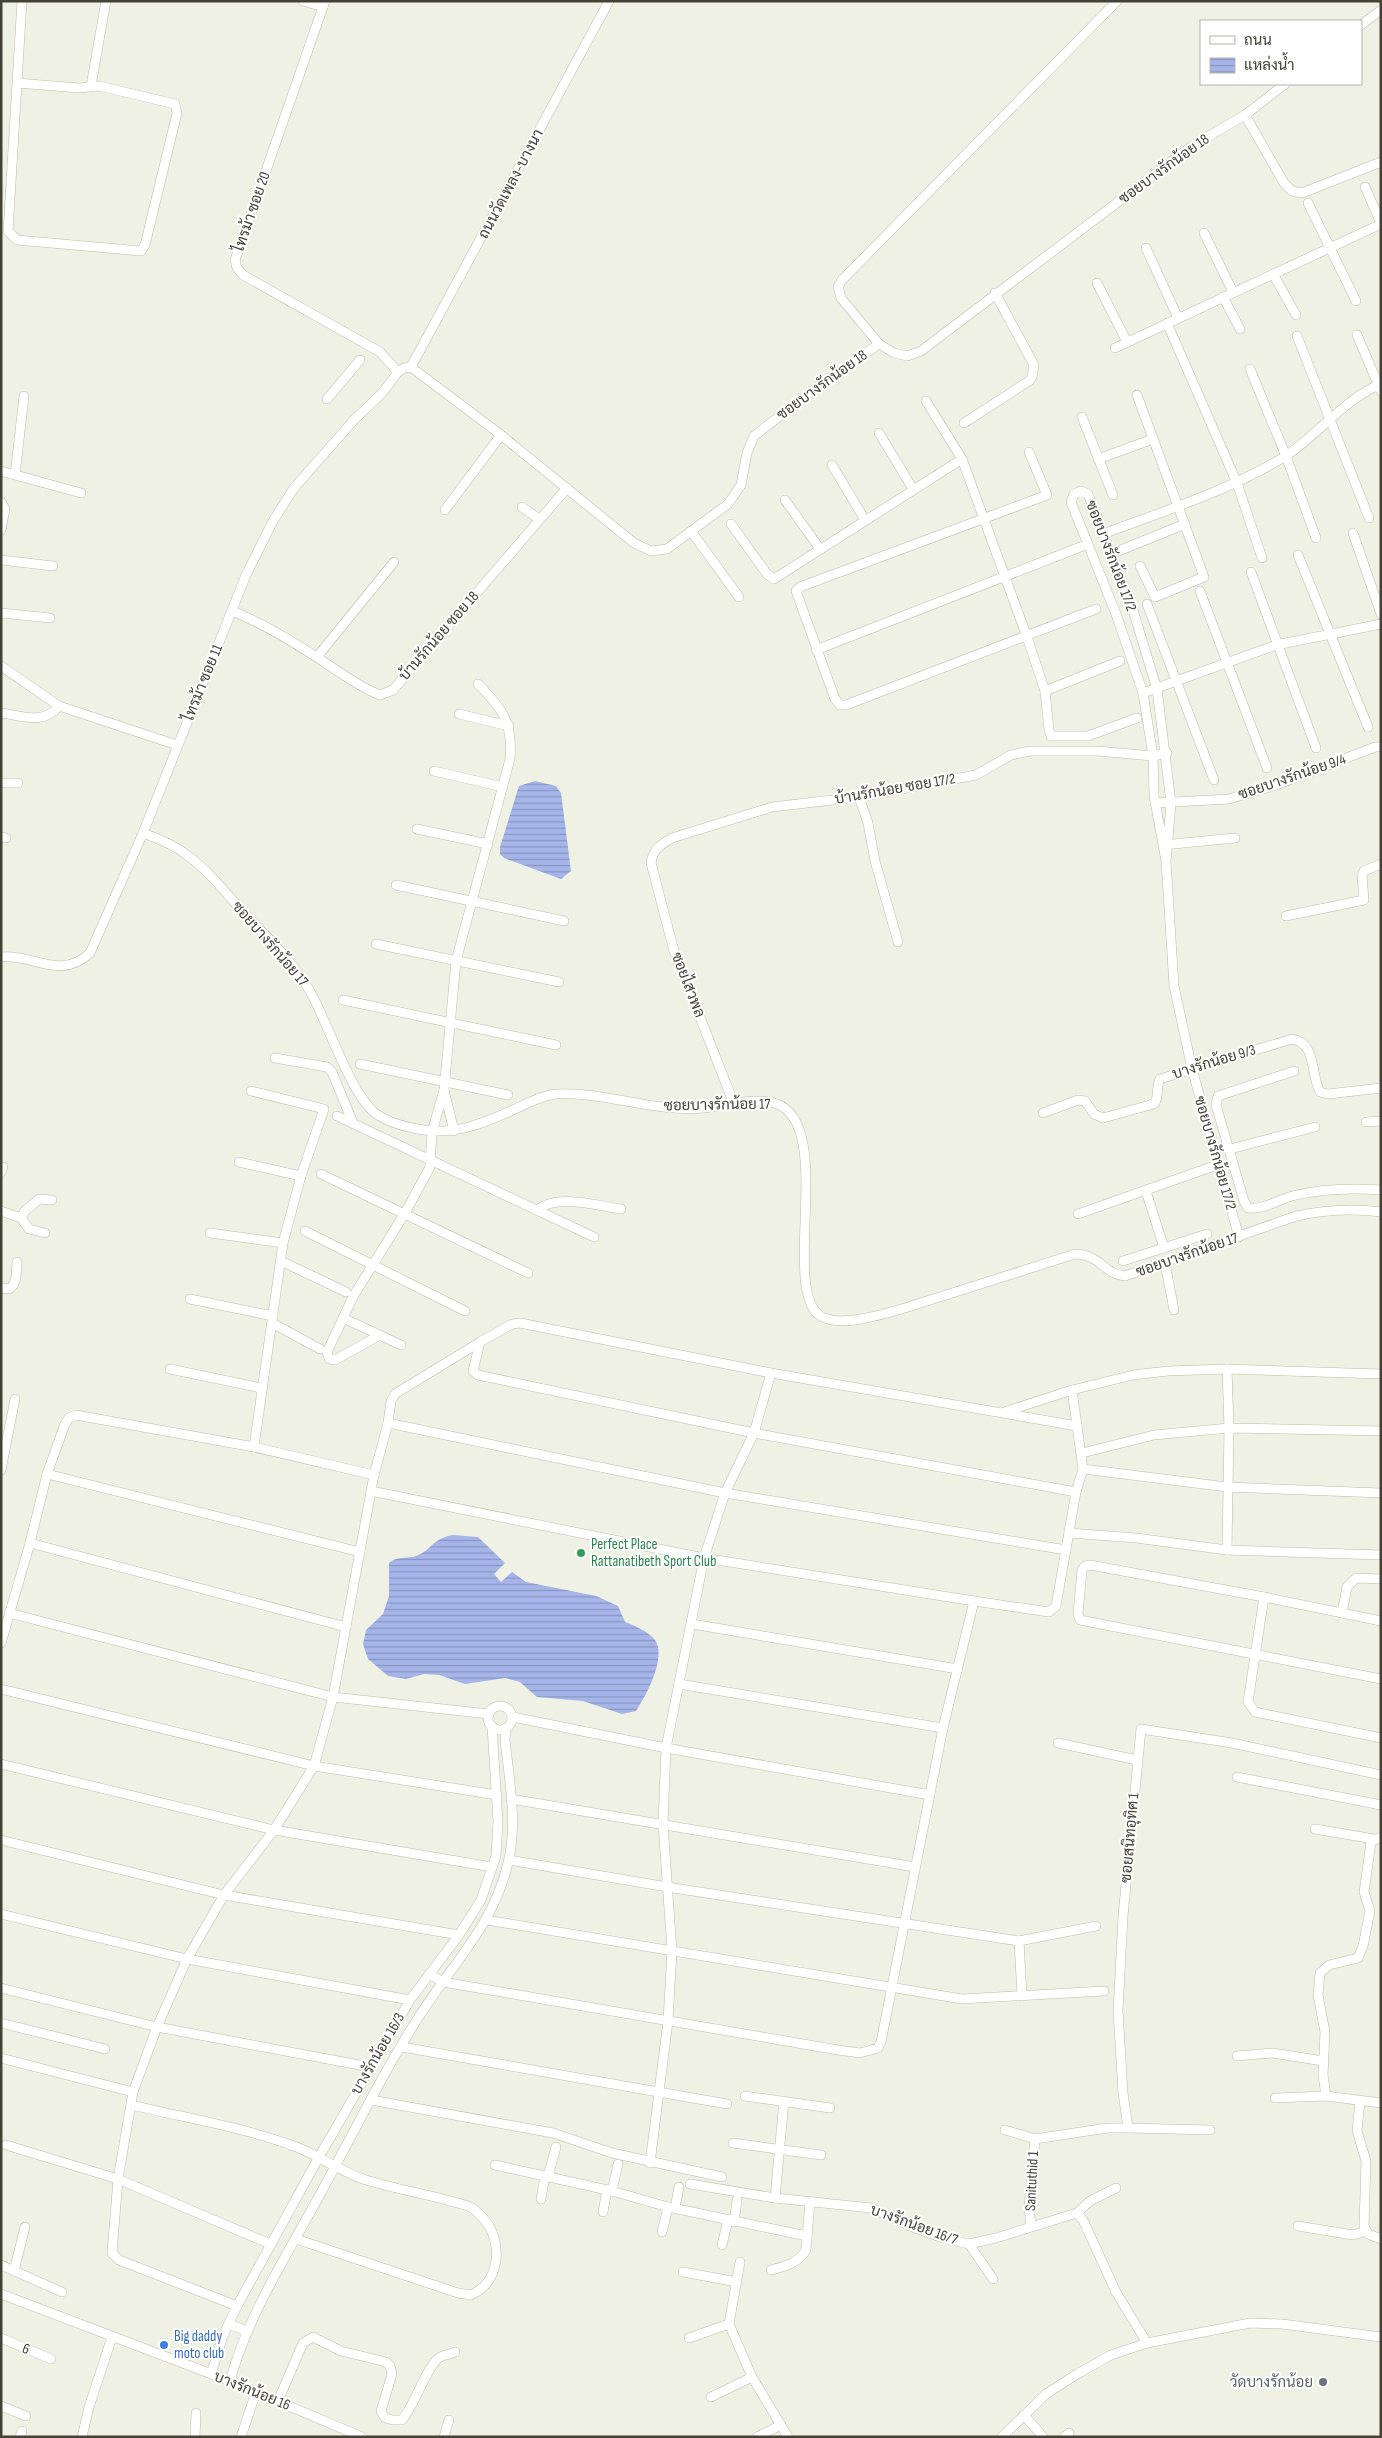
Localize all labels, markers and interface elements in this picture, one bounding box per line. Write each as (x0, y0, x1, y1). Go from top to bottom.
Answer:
legend (1200, 20, 1362, 85)
text: ถนน (1244, 31, 1272, 50)
text: แหล่งน้ำ (1244, 52, 1295, 75)
street label: ถนนวัดเพลง-บางนา (474, 126, 548, 242)
street label: ซอยบางรักน้อย 18 (1114, 129, 1213, 208)
street label: ไทรม้า ซอย 20 (228, 169, 275, 256)
street label: ซอยบางรักน้อย 18 (772, 345, 871, 424)
street label: ซอยบางรักน้อย 17/2 (1081, 497, 1142, 614)
street label: บ้านรักน้อย ซอย 18 (394, 587, 483, 685)
street label: ไทรม้า ซอย 11 (178, 641, 227, 725)
street label: ซอยบางรักน้อย 9/4 (1235, 749, 1348, 804)
street label: บ้านรักน้อย ซอย 17/2 (833, 768, 957, 809)
street label: ซอยบางรักน้อย 17 (228, 897, 313, 991)
street label: ซอยไสวพล (667, 949, 710, 1020)
street label: บางรักน้อย 9/3 (1170, 1039, 1258, 1084)
street label: ซอยบางรักน้อย 17 (663, 1094, 771, 1115)
street label: ซอยบางรักน้อย 17/2 (1190, 1094, 1241, 1212)
street label: ซอยบางรักน้อย 17 (1133, 1228, 1241, 1281)
place label: Perfect Place Rattanatibeth Sport Club (591, 1535, 716, 1571)
marker: Perfect Place Rattanatibeth Sport Club (575, 1547, 587, 1559)
street label: ซอยสนิทอุทิศ 1 (1117, 1792, 1144, 1884)
street label: บางรักน้อย 16/3 (346, 2009, 409, 2098)
street label: Sanituthid 1 (1021, 2150, 1043, 2211)
street label: บางรักน้อย 16/7 (868, 2199, 961, 2250)
place label: Big daddy moto club (174, 2327, 224, 2363)
street label: 6 (19, 2339, 33, 2359)
marker: Big daddy moto club (158, 2339, 170, 2351)
street label: บางรักน้อย 16 (211, 2366, 293, 2415)
place label: วัดบางรักน้อย (1230, 2372, 1313, 2392)
marker: วัดบางรักน้อย (1317, 2376, 1329, 2388)

